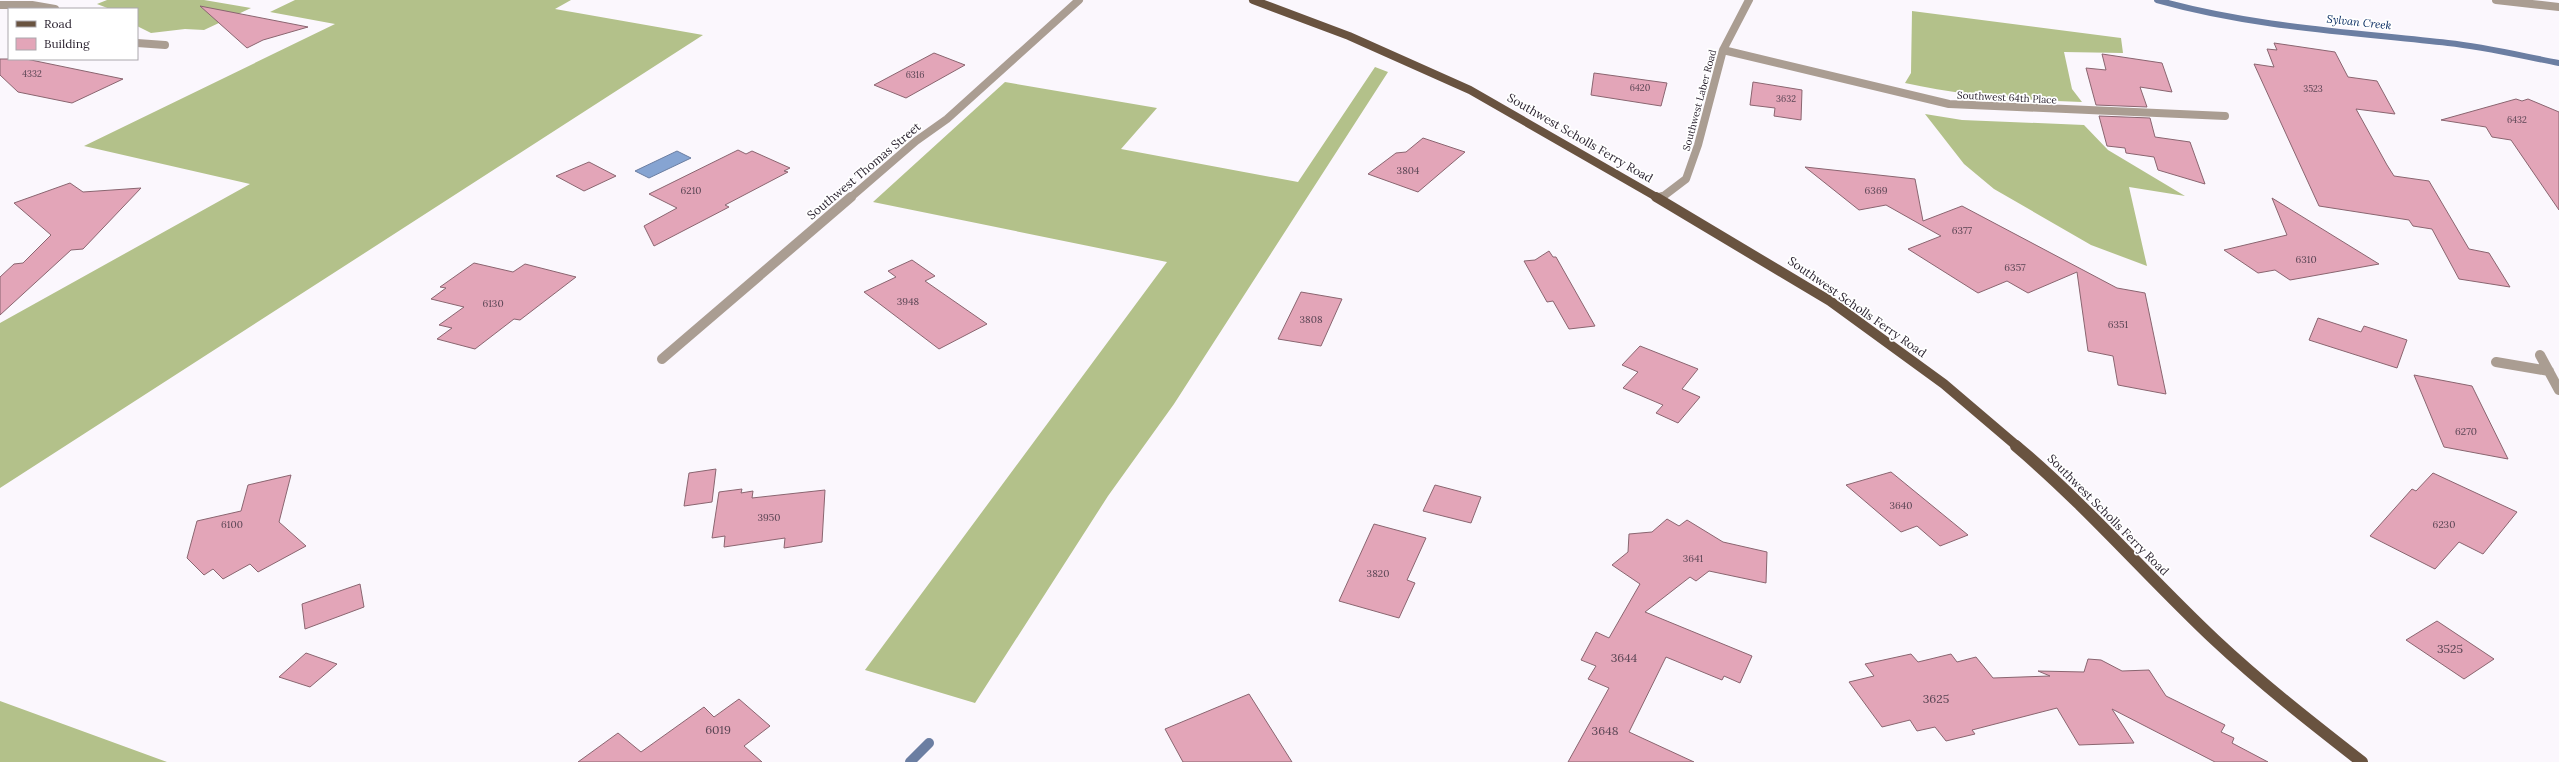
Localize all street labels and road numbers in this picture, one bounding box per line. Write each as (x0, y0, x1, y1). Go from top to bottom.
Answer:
street label: Southwest Laber Road (1680, 48, 1719, 152)
street label: Southwest 64th Place (1957, 88, 2058, 107)
street label: Southwest Scholls Ferry Road (1505, 90, 1656, 185)
street label: Southwest Thomas Street (804, 118, 924, 223)
street label: Southwest Scholls Ferry Road (1785, 253, 1929, 360)
street label: Southwest Scholls Ferry Road (2045, 451, 2172, 578)

